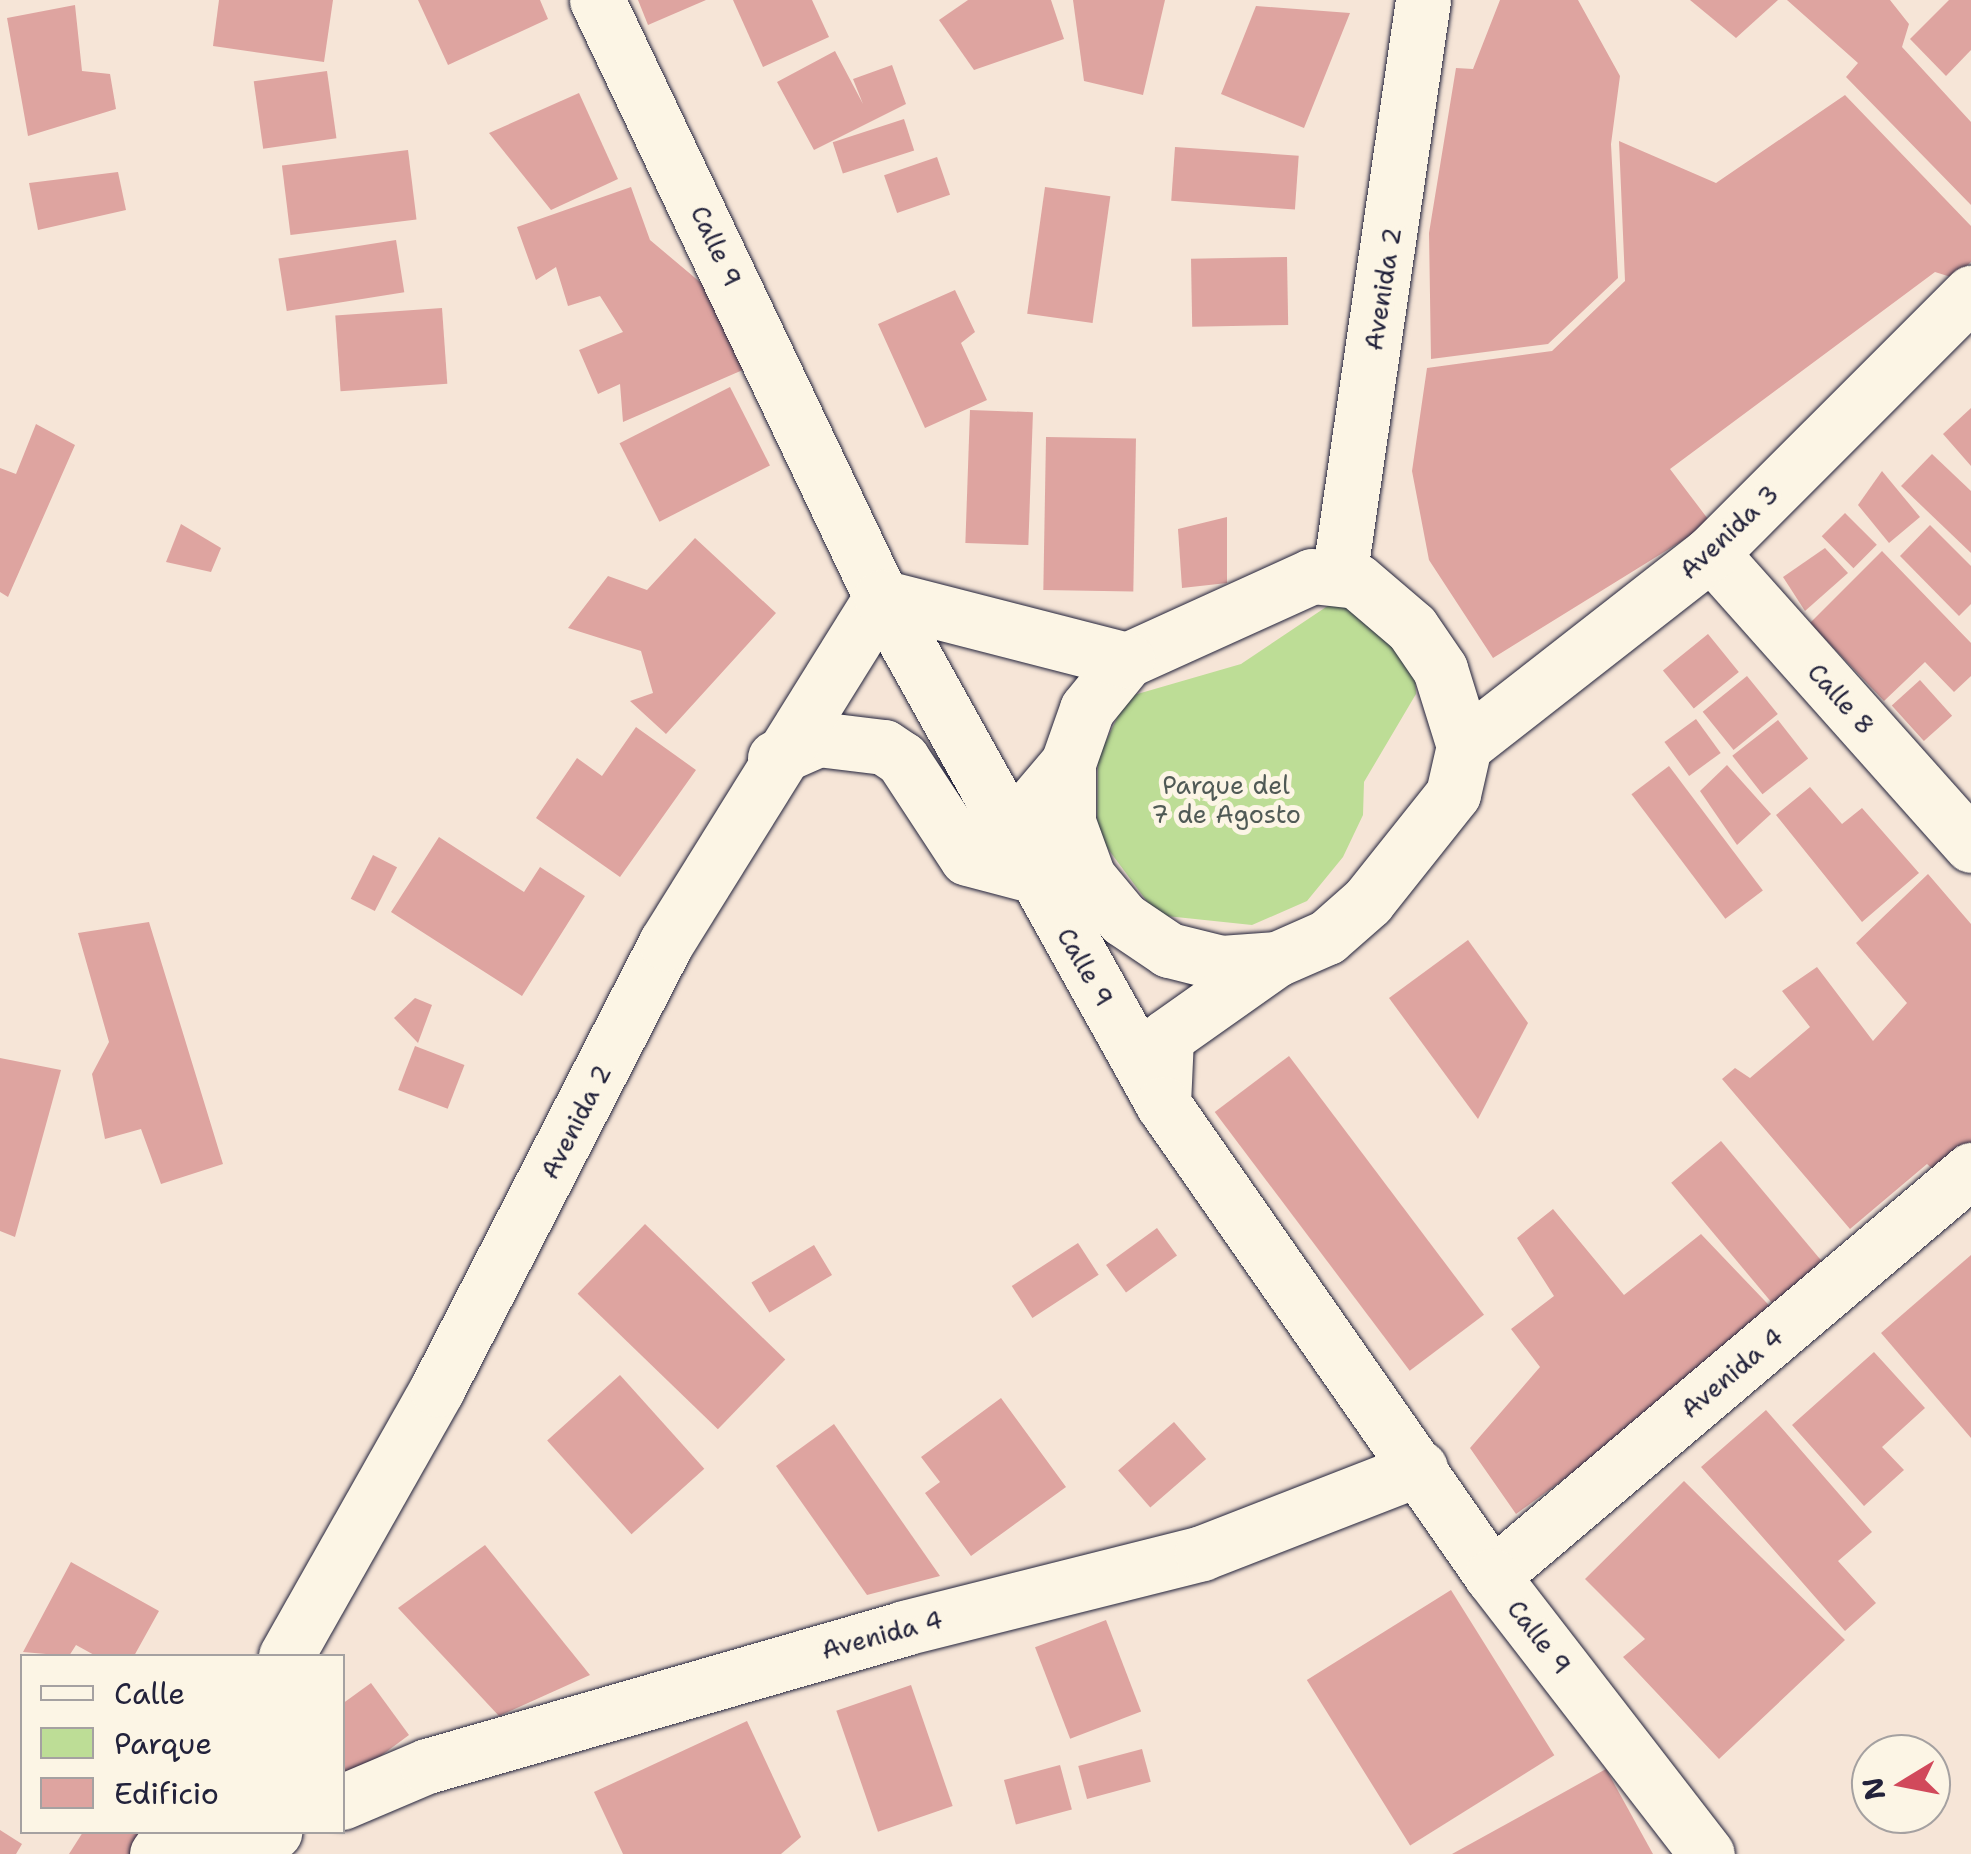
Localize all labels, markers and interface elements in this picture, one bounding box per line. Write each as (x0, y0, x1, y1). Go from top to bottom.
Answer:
street label: Calle 9 (684, 201, 748, 291)
street label: Avenida 2 (1358, 225, 1408, 353)
street label: Avenida 3 (1673, 479, 1785, 585)
street label: Calle 8 (1801, 657, 1881, 741)
park label: Parque del 7 de Agosto (1151, 771, 1301, 830)
street label: Calle 9 (1051, 923, 1119, 1011)
street label: Avenida 2 (535, 1060, 617, 1184)
street label: Avenida 4 (1675, 1322, 1789, 1424)
street label: Calle 9 (1501, 1594, 1577, 1680)
street label: Avenida 4 (818, 1604, 946, 1666)
legend (20, 1654, 345, 1834)
text: Calle (114, 1673, 185, 1714)
text: Parque (114, 1723, 212, 1764)
north arrow (1851, 1734, 1951, 1834)
text: Edificio (114, 1773, 219, 1814)
text: N (1853, 1775, 1894, 1803)

